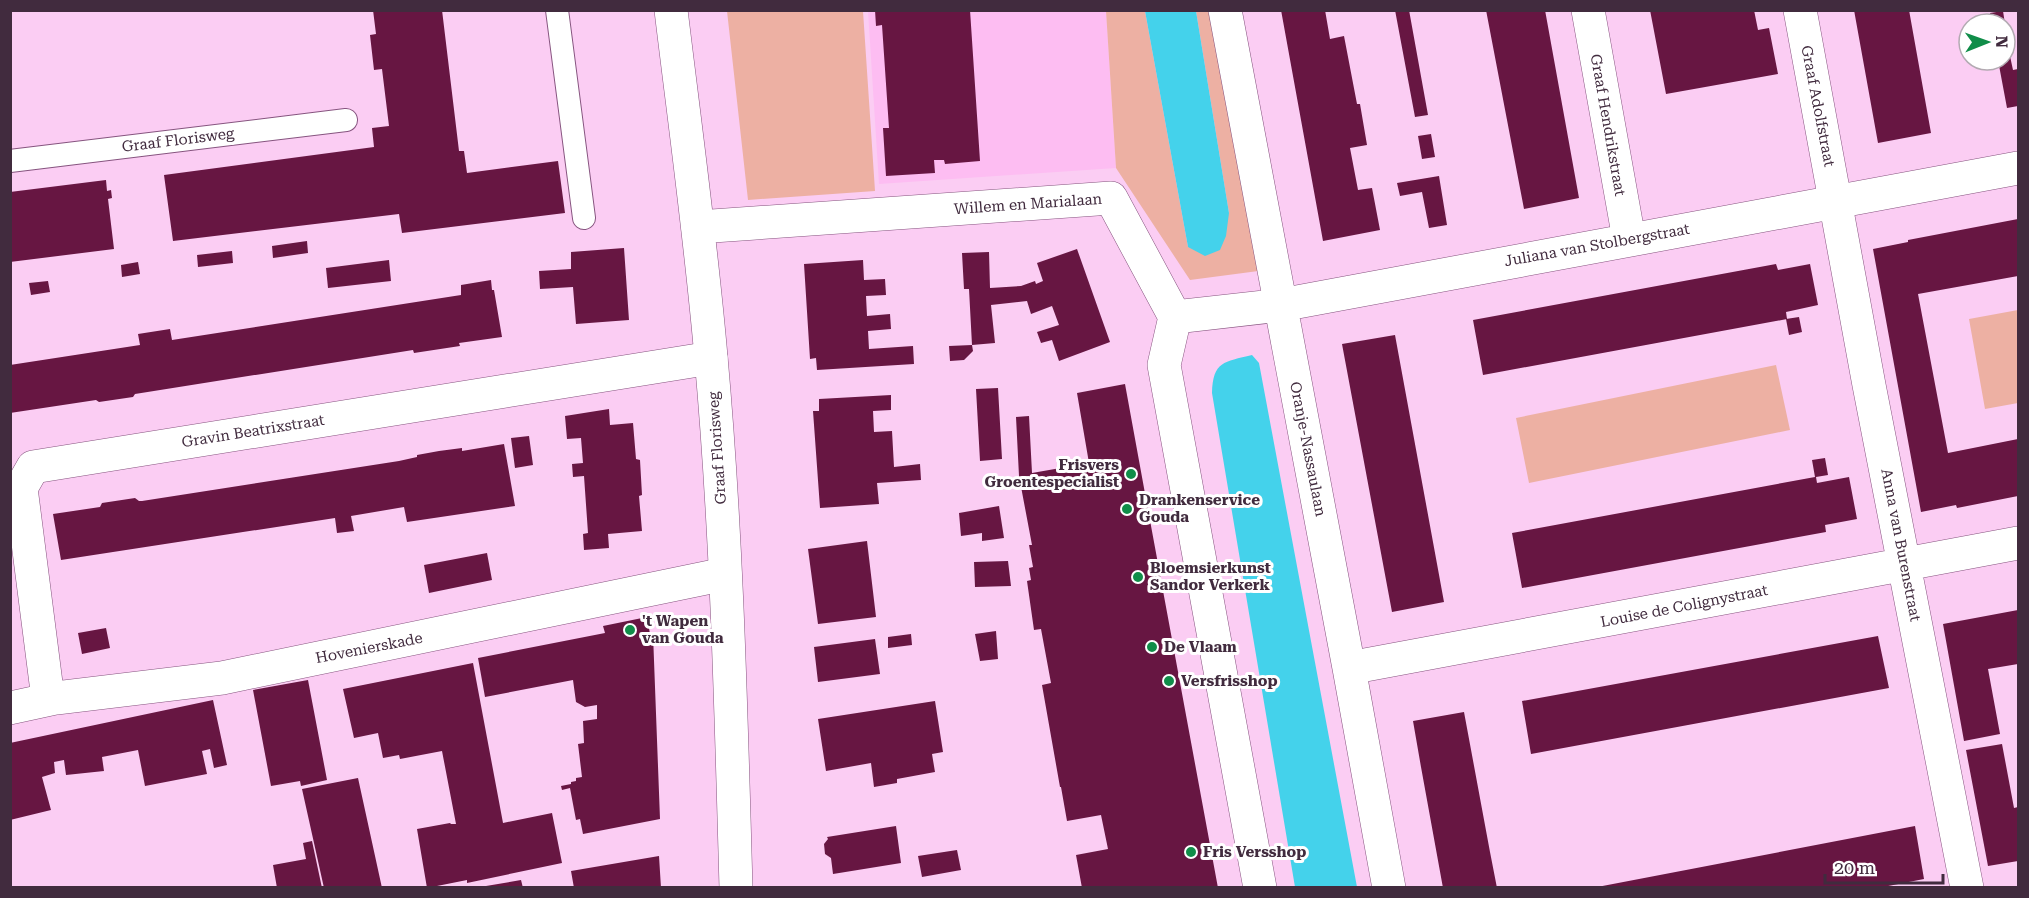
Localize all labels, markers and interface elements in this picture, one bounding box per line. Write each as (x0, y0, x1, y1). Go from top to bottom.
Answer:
north arrow (1957, 12, 2017, 72)
text: N (1992, 35, 2011, 48)
street label: Graaf Adolfstraat (1797, 44, 1839, 169)
street label: Graaf Hendrikstraat (1587, 53, 1629, 198)
street label: Graaf Florisweg (121, 124, 236, 156)
street label: Willem en Marialaan (953, 190, 1103, 218)
street label: Juliana van Stolbergstraat (1503, 220, 1691, 270)
street label: Oranje-Nassaulaan (1286, 380, 1330, 518)
street label: Graaf Florisweg (704, 390, 730, 505)
street label: Gravin Beatrixstraat (180, 411, 326, 451)
place label: Frisvers Groentespecialist (985, 456, 1119, 491)
marker: Frisvers Groentespecialist (1124, 467, 1138, 481)
street label: Anna van Burenstraat (1877, 467, 1925, 623)
place label: Drankenservice Gouda (1139, 491, 1260, 526)
marker: Drankenservice Gouda (1120, 502, 1134, 516)
place label: Bloemsierkunst Sandor Verkerk (1150, 559, 1271, 594)
marker: Bloemsierkunst Sandor Verkerk (1131, 570, 1145, 584)
street label: Louise de Colignystraat (1599, 581, 1770, 631)
place label: 't Wapen van Gouda (642, 612, 724, 647)
marker: 't Wapen van Gouda (623, 623, 637, 637)
street label: Hovenierskade (314, 629, 424, 667)
place label: De Vlaam (1164, 638, 1237, 656)
marker: De Vlaam (1145, 640, 1159, 654)
place label: Versfrisshop (1181, 672, 1278, 690)
marker: Versfrisshop (1162, 674, 1176, 688)
place label: Fris Versshop (1203, 843, 1306, 861)
marker: Fris Versshop (1184, 845, 1198, 859)
scale bar (1825, 847, 1944, 885)
text: 20 m (1834, 857, 1875, 878)

